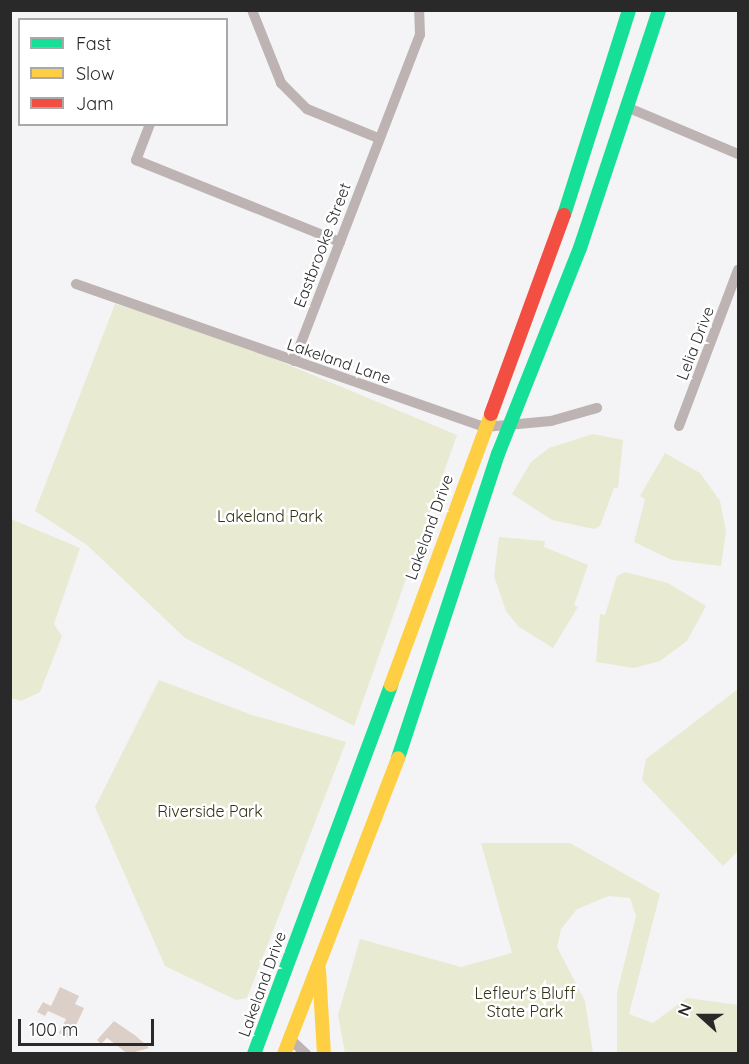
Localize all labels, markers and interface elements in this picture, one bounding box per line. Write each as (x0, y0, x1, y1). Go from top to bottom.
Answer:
legend (18, 18, 228, 126)
text: Fast (76, 32, 111, 55)
text: Slow (76, 62, 114, 85)
text: Jam (76, 92, 114, 115)
street label: Eastbrooke Street (289, 180, 355, 310)
street label: Lelia Drive (672, 304, 718, 382)
street label: Lakeland Lane (285, 334, 393, 388)
street label: Lakeland Drive (401, 472, 457, 582)
park label: Lakeland Park (217, 506, 323, 526)
park label: Riverside Park (157, 801, 263, 821)
street label: Lakeland Drive (234, 929, 290, 1039)
park label: Lefleur's Bluff State Park (475, 983, 575, 1021)
north arrow (671, 986, 731, 1046)
text: N (673, 1000, 696, 1019)
scale bar (21, 1007, 158, 1045)
text: 100 m (29, 1018, 78, 1041)

